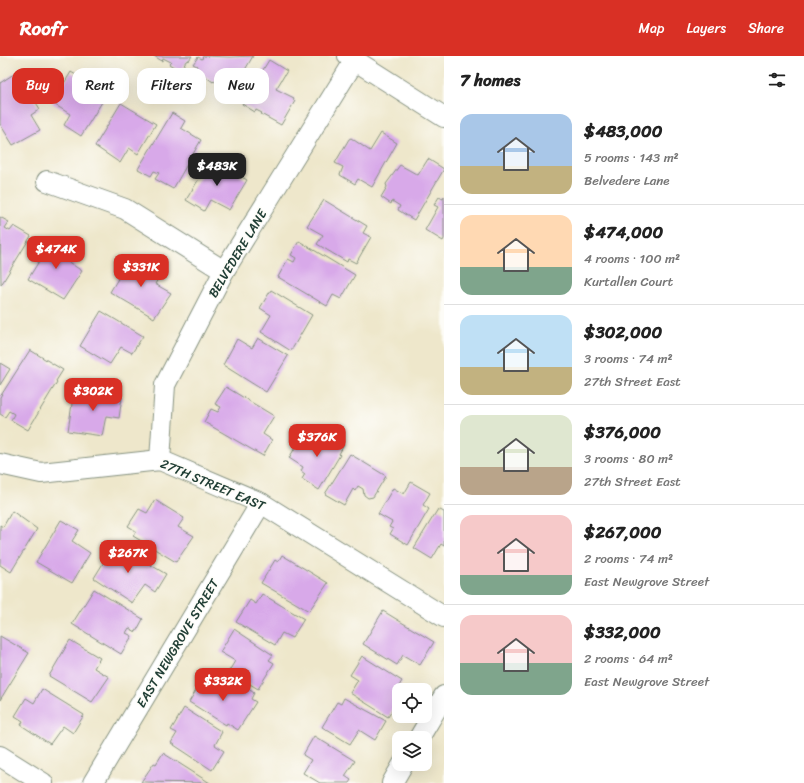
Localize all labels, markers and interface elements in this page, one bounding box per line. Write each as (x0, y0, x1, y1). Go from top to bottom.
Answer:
text: Roofr (20, 12, 67, 45)
text: Map (639, 16, 664, 41)
text: Layers (686, 16, 726, 41)
text: Share (748, 16, 784, 41)
text: 7 homes (460, 65, 520, 95)
chip: Buy (12, 68, 64, 104)
chip: Rent (72, 68, 129, 104)
chip: Filters (137, 68, 206, 104)
chip: New (214, 68, 269, 104)
icon: filters (766, 69, 788, 91)
text: $483,000 (584, 116, 662, 146)
icon: home (492, 130, 540, 178)
text: 5 rooms · 143 m² (584, 146, 679, 169)
pin: $483K (189, 153, 245, 187)
text: $483K (197, 154, 237, 177)
text: Belvedere Lane (584, 169, 670, 192)
street label: BELVEDERE LANE (202, 204, 273, 302)
text: $474,000 (584, 217, 663, 247)
icon: home (492, 231, 540, 279)
pin: $474K (28, 236, 84, 270)
text: $474K (36, 237, 76, 260)
text: 4 rooms · 100 m² (584, 247, 680, 270)
pin: $331K (113, 254, 169, 288)
text: $331K (123, 255, 159, 278)
text: Kurtallen Court (584, 270, 673, 293)
text: $302,000 (584, 317, 662, 347)
icon: home (492, 331, 540, 379)
text: 3 rooms · 74 m² (584, 347, 673, 370)
text: 27th Street East (584, 370, 681, 393)
pin: $302K (65, 378, 121, 412)
text: $302K (73, 379, 113, 402)
text: $376,000 (584, 417, 661, 447)
pin: $376K (289, 424, 345, 458)
text: $376K (298, 425, 336, 448)
icon: home (492, 431, 540, 479)
text: 3 rooms · 80 m² (584, 447, 673, 470)
street label: 27TH STREET EAST (157, 452, 270, 517)
text: 27th Street East (584, 470, 681, 493)
text: $267,000 (584, 517, 661, 547)
icon: home (492, 531, 540, 579)
pin: $267K (100, 540, 156, 574)
text: $267K (109, 541, 147, 564)
text: 2 rooms · 74 m² (584, 547, 673, 570)
text: East Newgrove Street (584, 570, 709, 593)
street label: EAST NEWGROVE STREET (130, 573, 226, 712)
text: $332,000 (584, 617, 661, 647)
icon: home (492, 631, 540, 679)
text: 2 rooms · 64 m² (584, 647, 673, 670)
pin: $332K (195, 668, 251, 702)
text: $332K (204, 669, 242, 692)
text: East Newgrove Street (584, 670, 709, 693)
map controls (392, 683, 432, 771)
button: locate (392, 683, 432, 723)
button: layers (392, 731, 432, 771)

